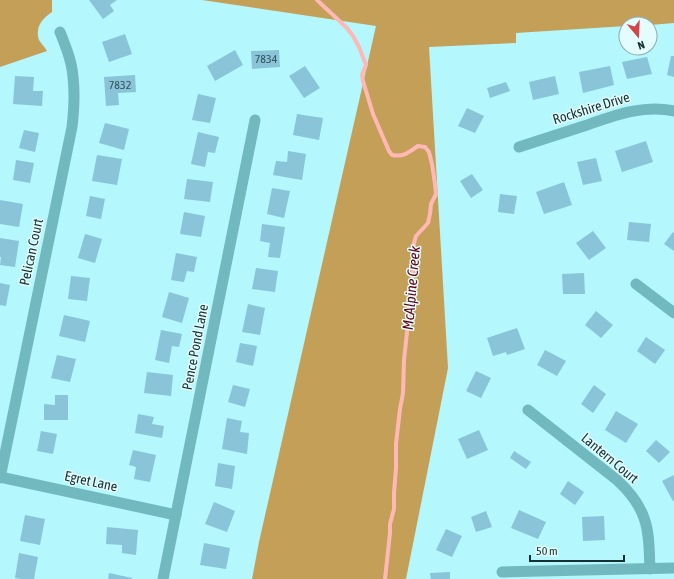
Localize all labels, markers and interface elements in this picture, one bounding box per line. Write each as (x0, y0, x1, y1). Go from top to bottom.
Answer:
north arrow (618, 16, 658, 56)
text: N (636, 39, 646, 52)
house number: 7834 (255, 52, 278, 66)
house number: 7832 (109, 78, 131, 92)
street label: Rockshire Drive (551, 89, 631, 127)
street label: Pelican Court (16, 217, 46, 287)
water label: McAlpine Creek (399, 245, 423, 331)
street label: Pence Pond Lane (179, 303, 211, 391)
street label: Lantern Court (578, 430, 642, 486)
street label: Egret Lane (63, 468, 119, 494)
scale bar (530, 537, 624, 563)
text: 50 m (536, 544, 558, 558)

